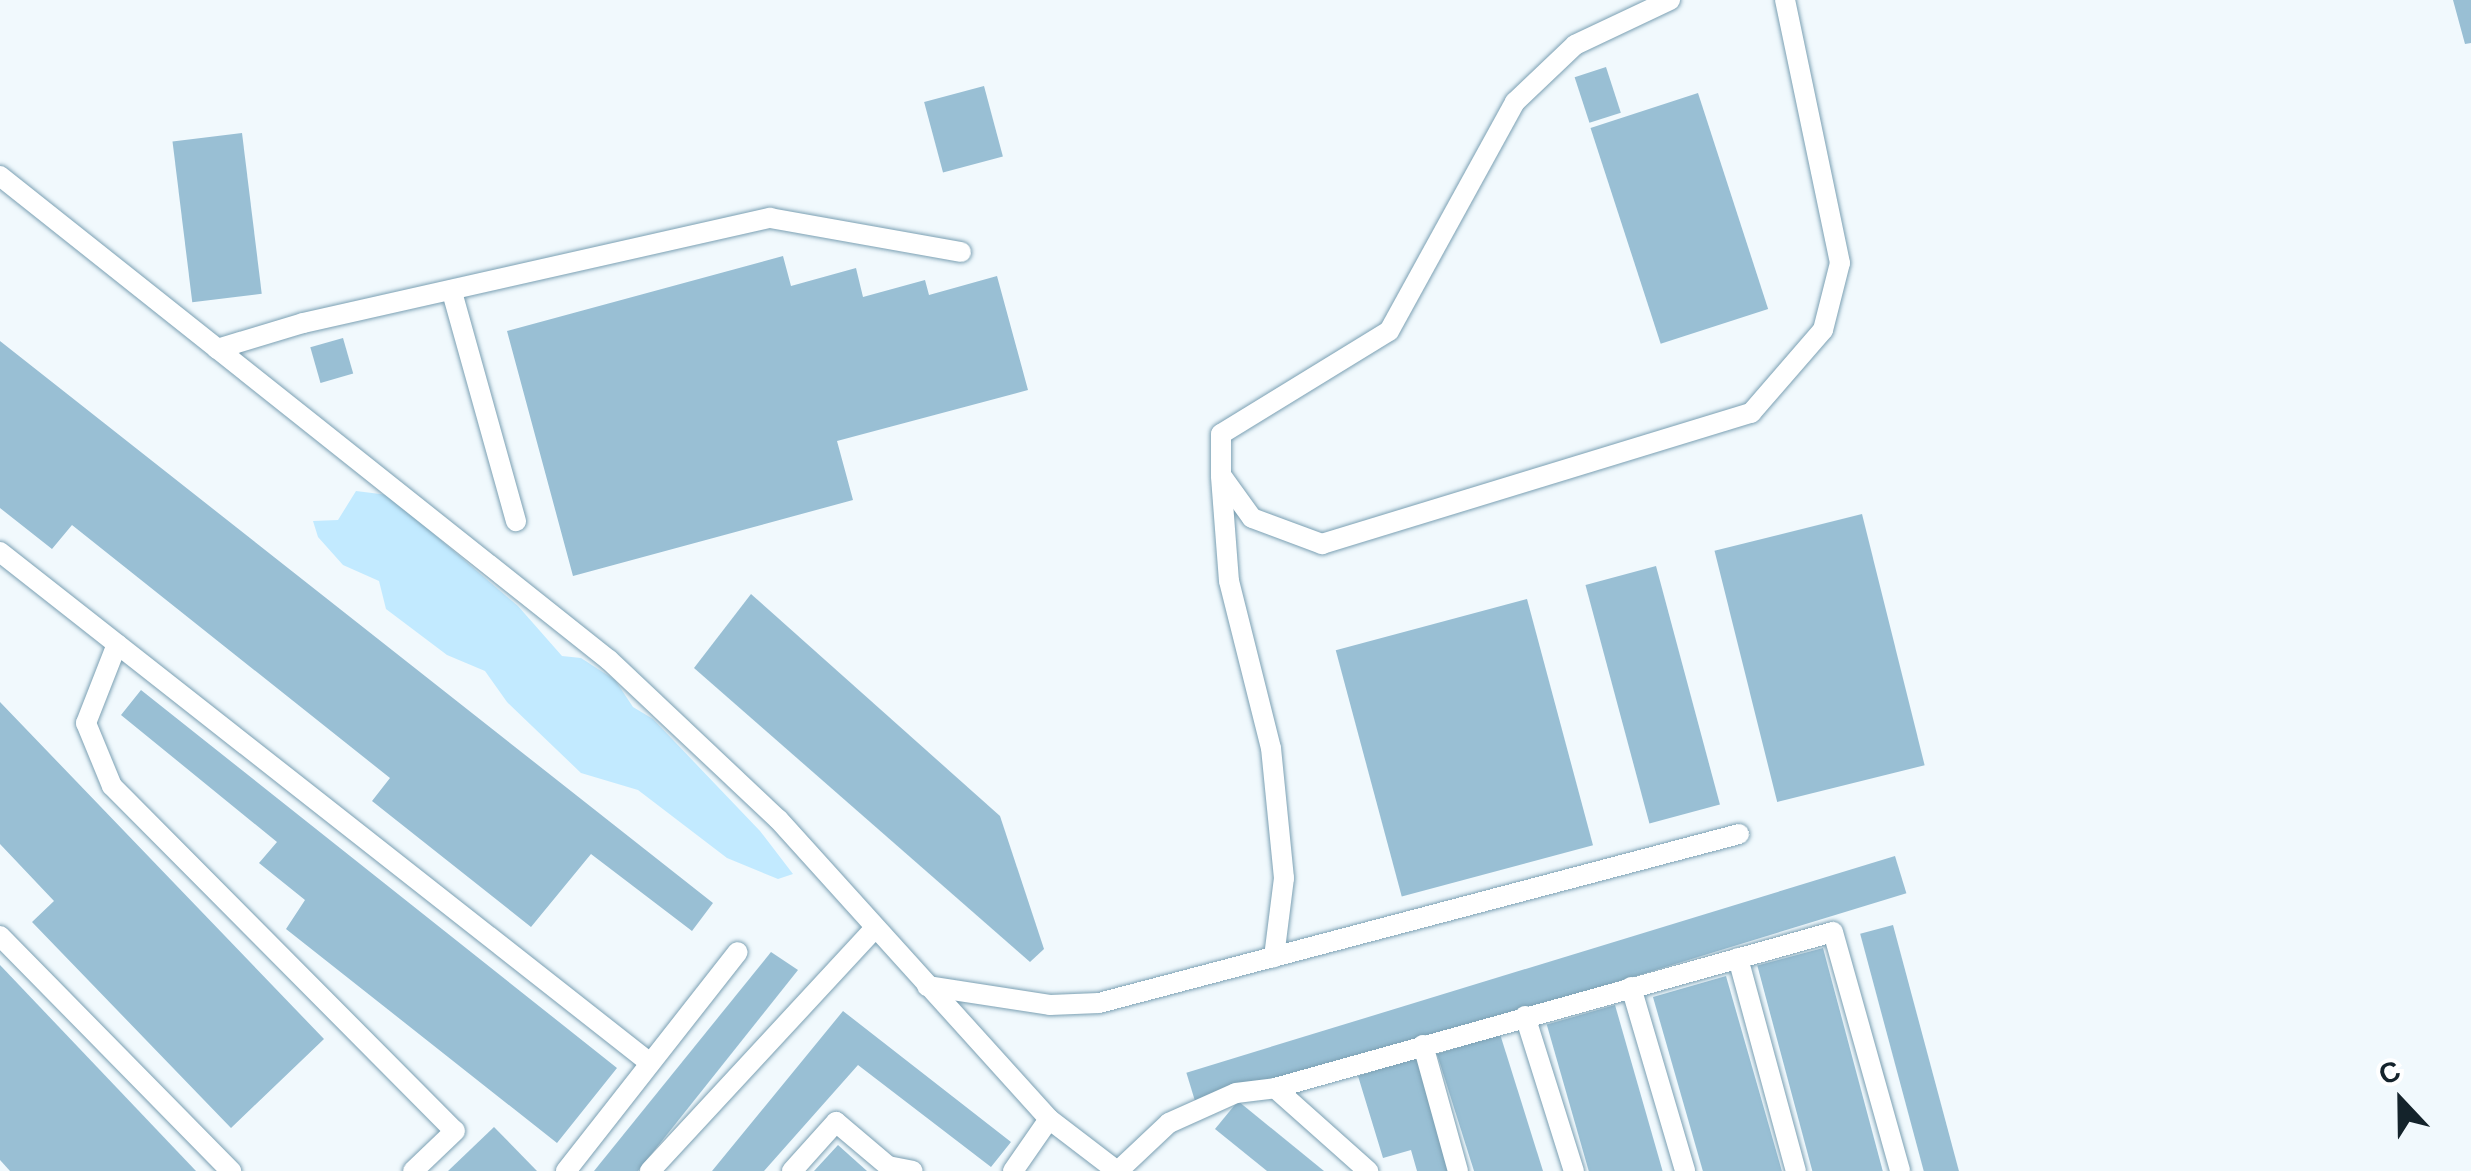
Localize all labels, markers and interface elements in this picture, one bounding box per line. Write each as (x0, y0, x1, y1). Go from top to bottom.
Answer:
north arrow (2351, 1051, 2451, 1151)
text: С (2374, 1055, 2405, 1091)

